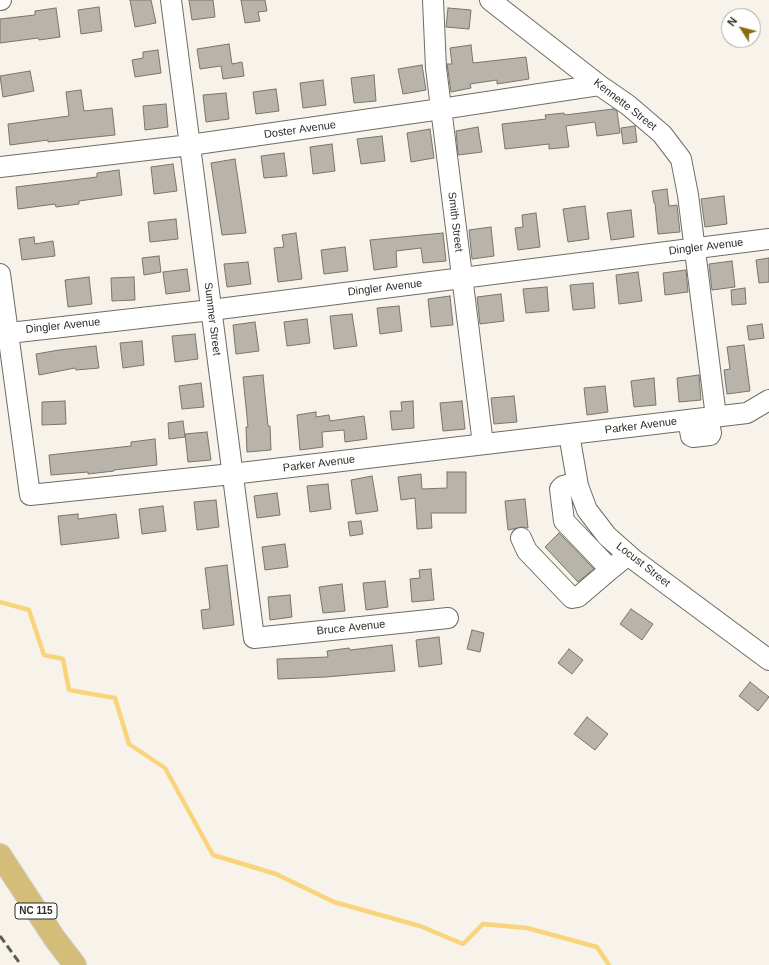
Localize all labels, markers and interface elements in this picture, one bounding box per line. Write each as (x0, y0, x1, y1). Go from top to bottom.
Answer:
north arrow (721, 8, 761, 48)
text: N (725, 15, 739, 28)
street label: Kennette Street (591, 76, 659, 134)
street label: Doster Avenue (263, 118, 337, 142)
street label: Smith Street (445, 191, 465, 253)
street label: Dingler Avenue (668, 236, 744, 258)
street label: Dingler Avenue (347, 277, 423, 299)
street label: Summer Street (201, 281, 223, 357)
street label: Dingler Avenue (25, 316, 101, 336)
street label: Parker Avenue (604, 415, 678, 437)
street label: Parker Avenue (282, 453, 356, 475)
street label: Locust Street (613, 540, 673, 590)
street label: Bruce Avenue (316, 618, 386, 638)
road number: NC 115 (15, 903, 57, 919)

